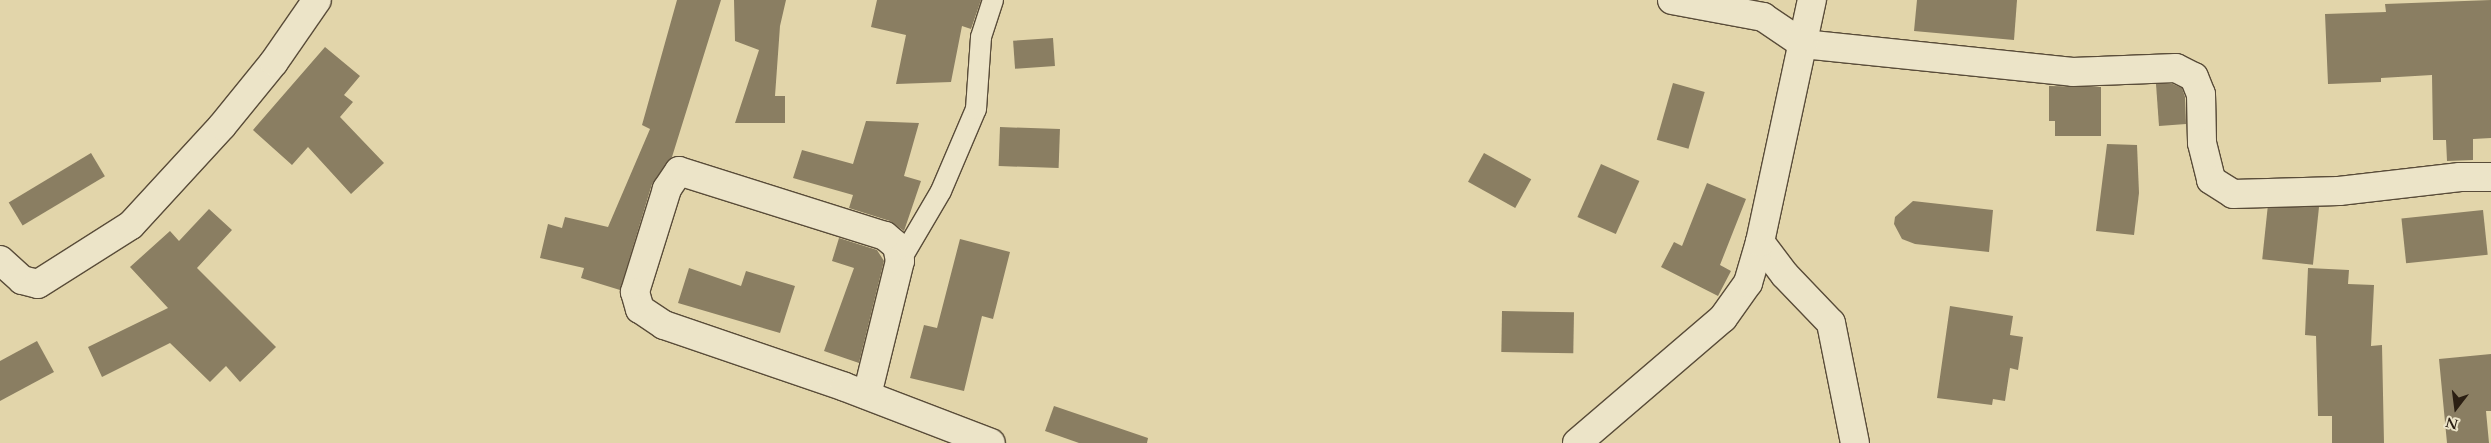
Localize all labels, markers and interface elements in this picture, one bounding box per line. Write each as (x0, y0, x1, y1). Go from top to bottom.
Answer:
north arrow (2431, 383, 2481, 433)
text: N (2444, 412, 2460, 434)

